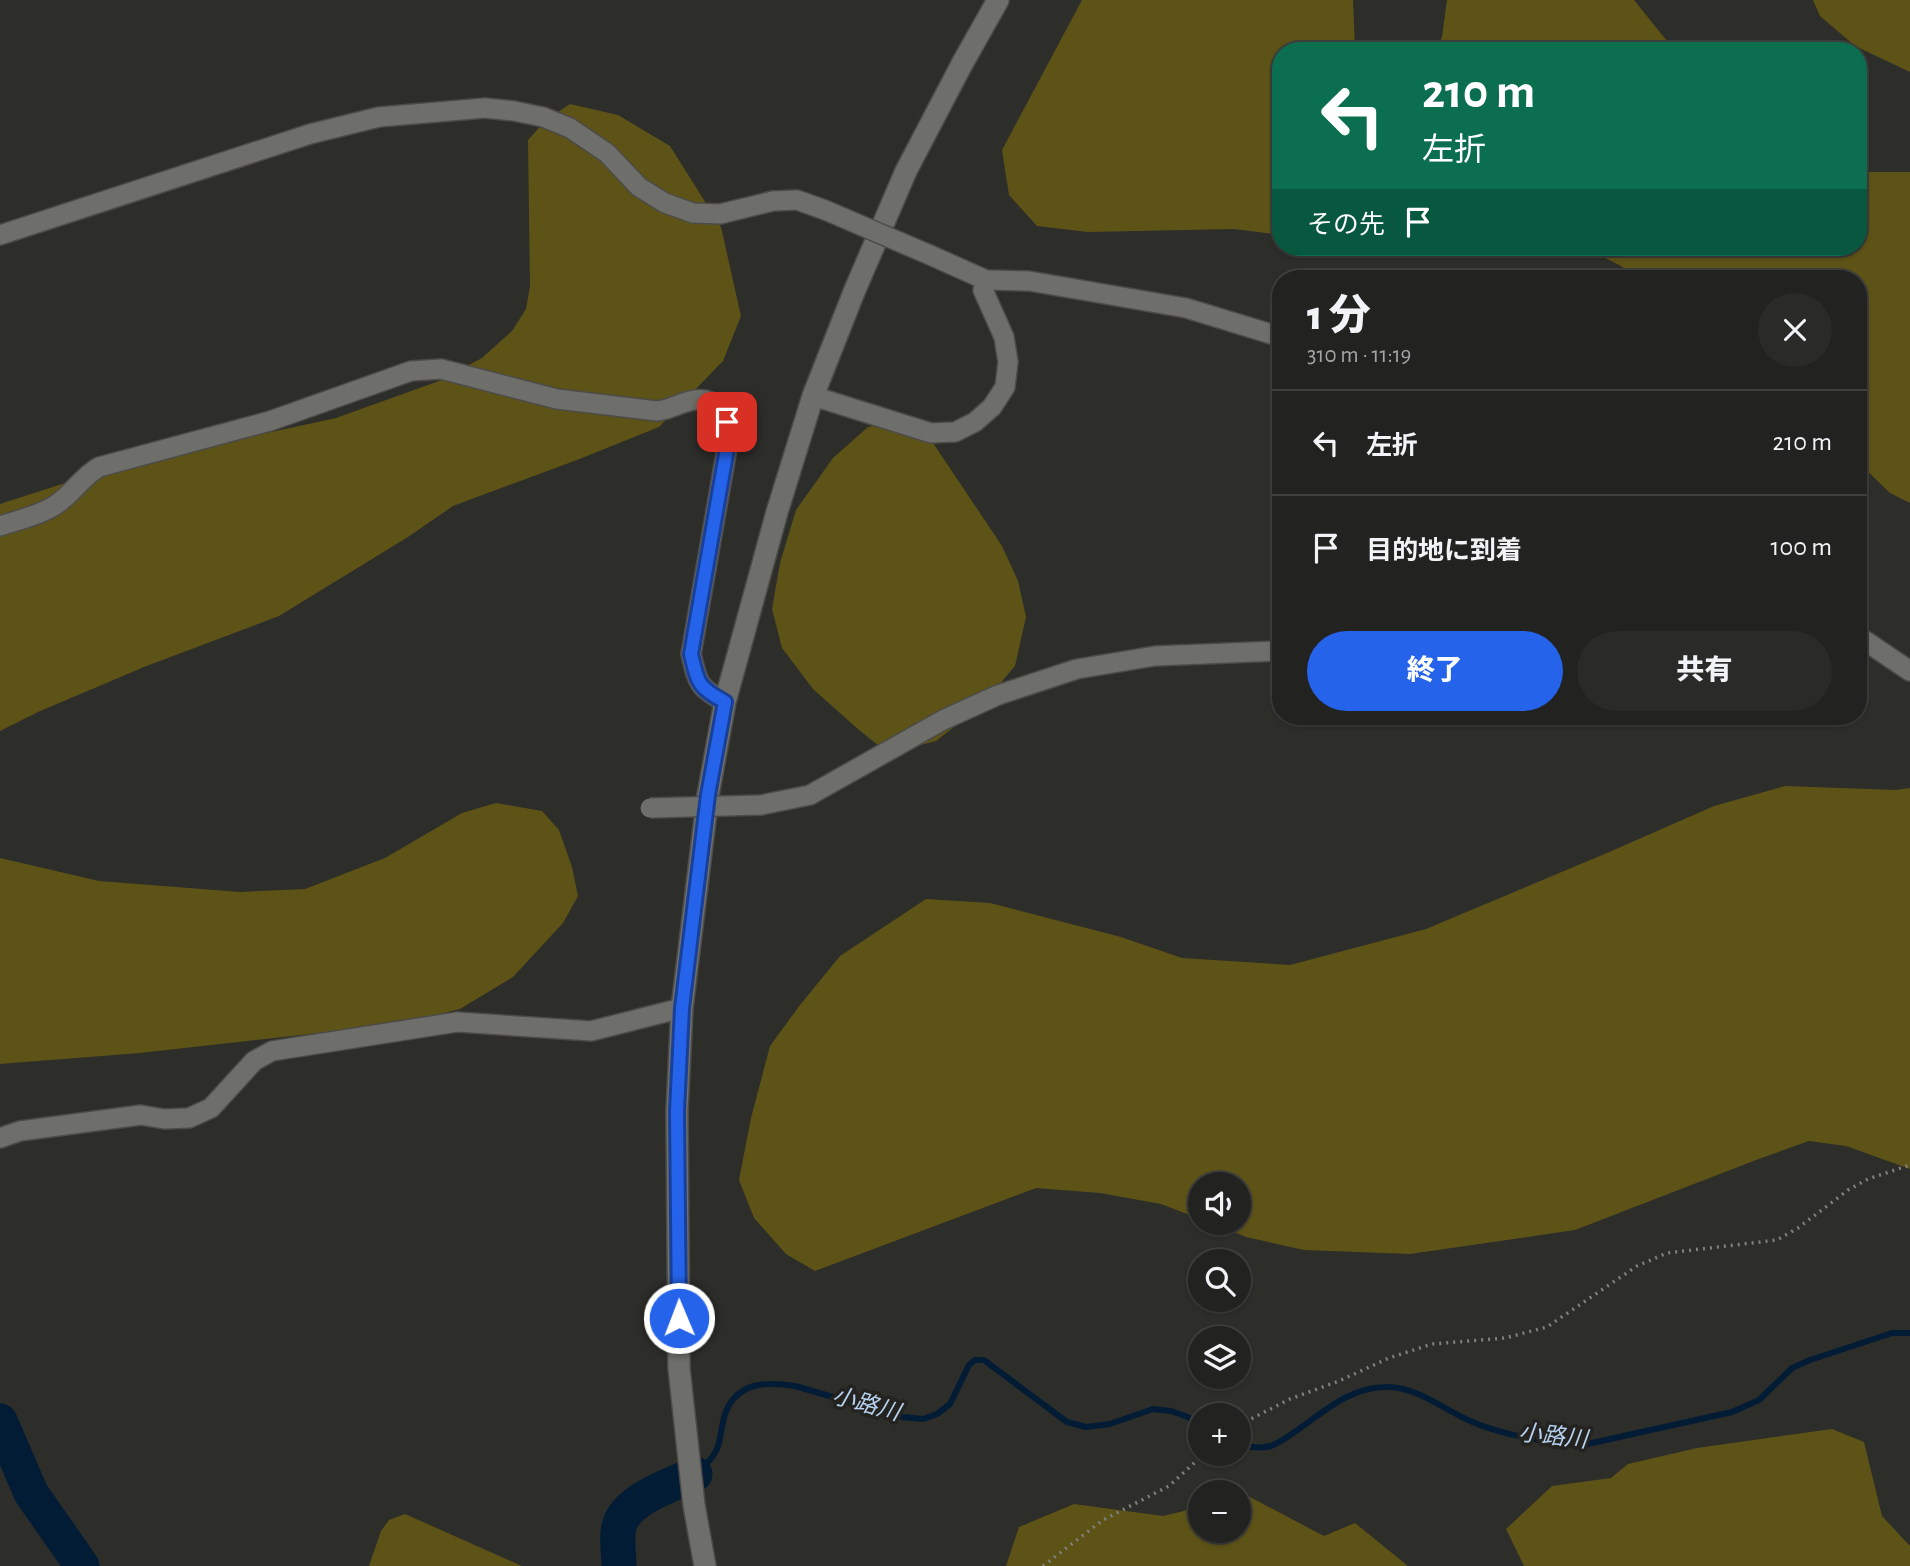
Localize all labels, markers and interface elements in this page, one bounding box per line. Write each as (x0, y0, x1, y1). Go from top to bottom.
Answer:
text: 210 m (1422, 68, 1535, 117)
icon: left (1307, 70, 1398, 161)
text: 左折 (1422, 134, 1486, 166)
icon: arrive (1399, 203, 1437, 241)
text: その先 (1307, 212, 1385, 238)
button: close (1758, 293, 1832, 367)
text: 1 分 (1307, 295, 1371, 337)
text: 310 m · 11:19 (1307, 344, 1411, 367)
pin (697, 392, 757, 452)
icon: arrive (708, 403, 746, 441)
icon: left (1307, 424, 1345, 462)
text: 210 m (1772, 429, 1832, 455)
text: 左折 (1366, 433, 1418, 459)
icon: arrive (1307, 529, 1345, 567)
text: 100 m (1771, 534, 1832, 560)
text: 目的地に到着 (1366, 538, 1522, 564)
button: 終了 (1307, 631, 1563, 711)
button: 共有 (1577, 631, 1832, 711)
map controls (1188, 1172, 1251, 1543)
button: sound (1188, 1172, 1251, 1235)
button: search (1188, 1249, 1251, 1312)
position arrow (642, 1281, 716, 1355)
button: layers (1188, 1326, 1251, 1389)
water label: 小路川 (830, 1383, 906, 1426)
button: + (1188, 1403, 1251, 1466)
water label: 小路川 (1517, 1420, 1592, 1452)
button: − (1188, 1480, 1251, 1543)

